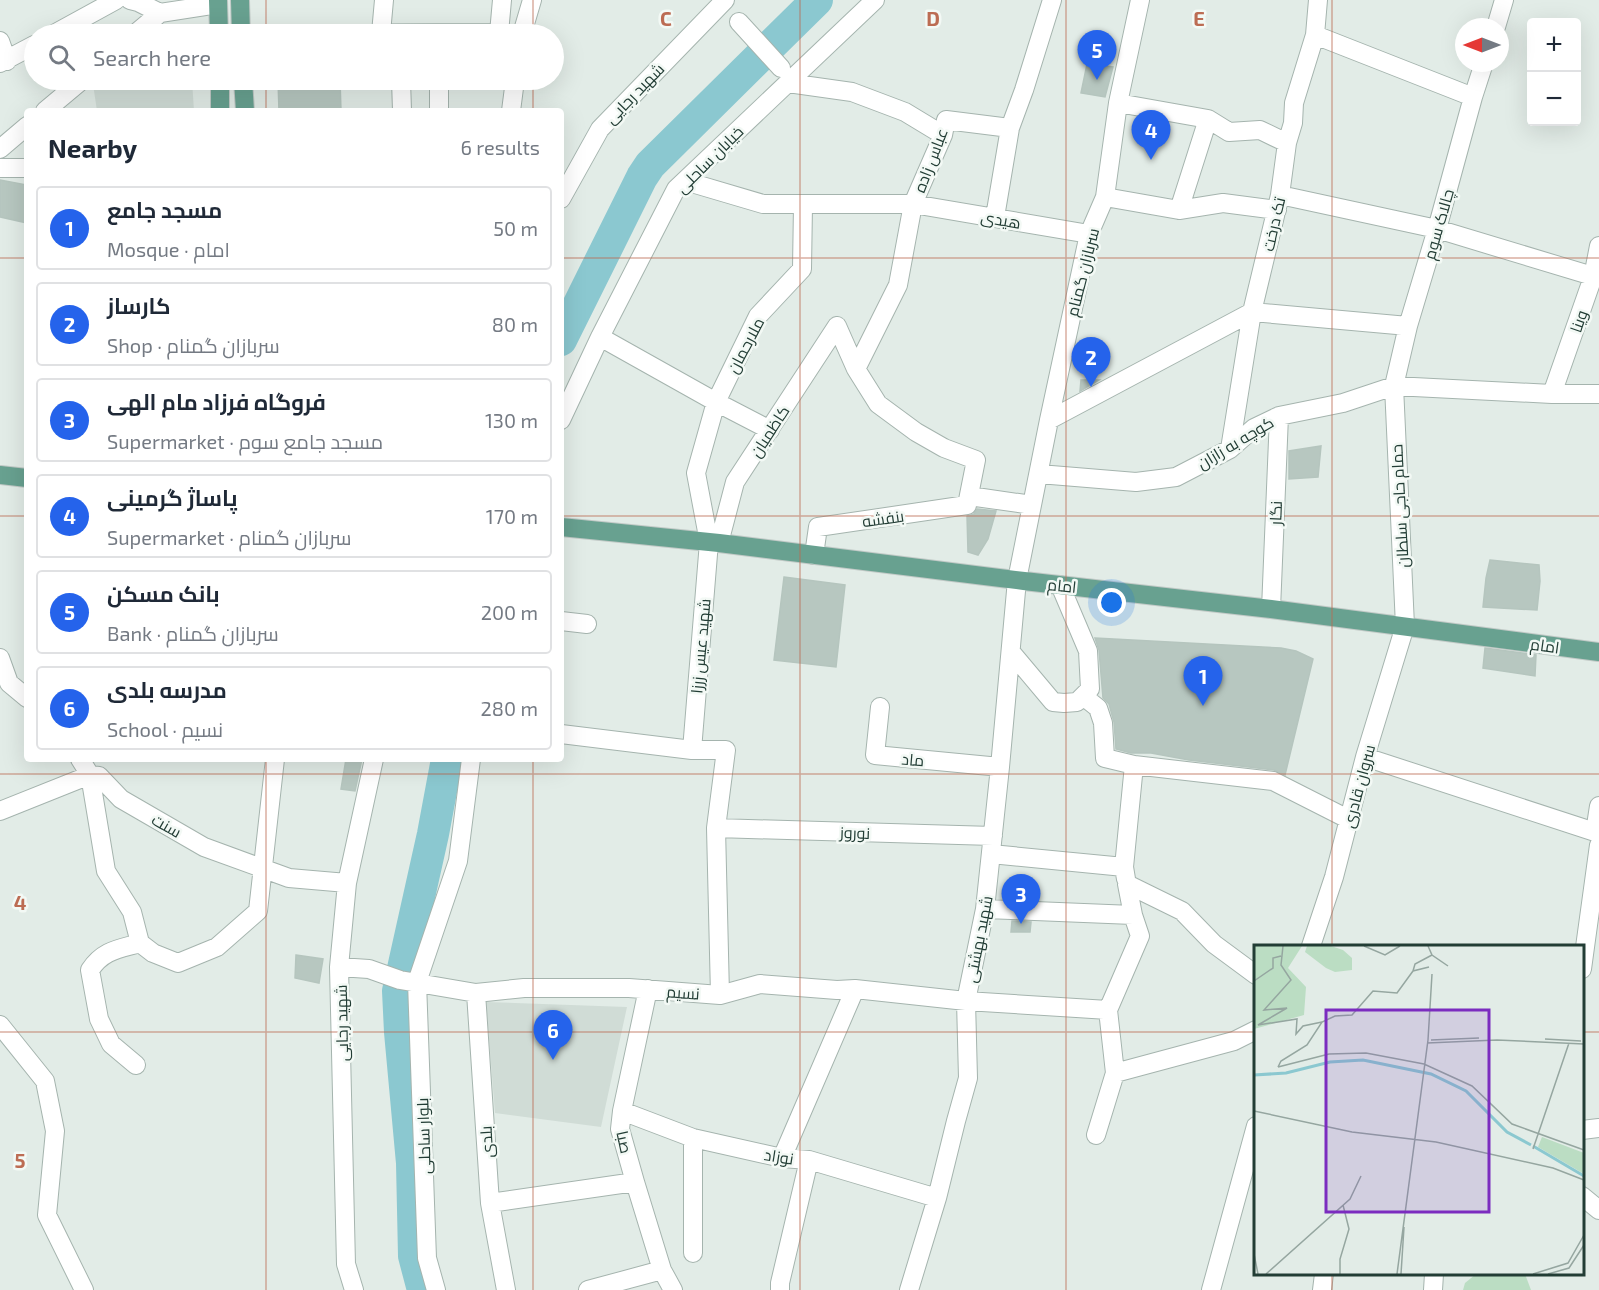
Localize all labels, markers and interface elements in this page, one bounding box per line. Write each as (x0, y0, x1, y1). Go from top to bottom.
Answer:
text: C (660, 6, 672, 30)
text: D (926, 6, 940, 30)
text: E (1193, 6, 1205, 30)
north arrow (1455, 18, 1509, 72)
map controls (1527, 18, 1581, 126)
button: + (1527, 18, 1581, 72)
search box (24, 24, 564, 90)
pin: 5 (1078, 31, 1116, 80)
icon: search (45, 41, 78, 74)
text: Search here (93, 44, 211, 70)
street label: شهید رجایی (600, 59, 669, 129)
button: − (1527, 72, 1581, 126)
pin: 4 (1132, 110, 1170, 160)
street label: خیابان ساحلی (671, 121, 748, 198)
street label: عباس زاده (909, 125, 953, 196)
text: Nearby (48, 132, 137, 163)
text: 6 results (460, 135, 540, 159)
street label: چالاک سوم (1419, 187, 1460, 262)
street label: تک درخت (1258, 194, 1290, 253)
text: مسجد جامع (107, 196, 222, 222)
street label: هیدی (979, 206, 1023, 234)
text: 1 (65, 216, 74, 240)
text: 50 m (493, 216, 538, 240)
street label: سربازان گمنام (1062, 226, 1105, 319)
text: Mosque · امام (107, 237, 230, 261)
text: کارساز (107, 292, 171, 318)
street label: وینا (1565, 307, 1592, 335)
text: 2 (64, 312, 75, 336)
text: 80 m (492, 312, 538, 336)
street label: ملارحمان (722, 314, 769, 377)
text: Shop · سربازان گمنام (107, 333, 280, 357)
pin: 2 (1072, 338, 1110, 387)
text: فروگاه فرزاد مام الهی (107, 388, 326, 414)
street label: کاظمیان (745, 402, 794, 461)
text: 3 (64, 408, 75, 432)
text: 130 m (485, 408, 538, 432)
street label: کوچه به زازان (1193, 412, 1278, 475)
text: Supermarket · مسجد جامع سوم (107, 429, 383, 453)
street label: حمام حاجی سلطان (1386, 444, 1415, 568)
text: پاساژ گرمینی (107, 484, 237, 510)
street label: نگار (1265, 500, 1286, 527)
text: 4 (63, 504, 76, 528)
text: 170 m (486, 504, 538, 528)
street label: بنفشه (861, 506, 905, 531)
text: Supermarket · سربازان گمنام (107, 525, 352, 549)
street label: امام (1046, 574, 1078, 599)
text: بانک مسکن (107, 580, 220, 606)
your location (1097, 588, 1126, 617)
street label: شهید عیس زرزا (686, 598, 716, 694)
text: 5 (64, 600, 75, 624)
text: 200 m (481, 600, 538, 624)
text: Bank · سربازان گمنام (107, 621, 279, 645)
street label: امام (1529, 634, 1561, 659)
pin: 1 (1184, 656, 1222, 706)
text: مدرسه بلدی (107, 676, 227, 702)
text: 6 (64, 696, 75, 720)
text: 280 m (481, 696, 538, 720)
text: School · نسیم (107, 717, 223, 741)
street label: سروان قادری (1338, 742, 1380, 830)
street label: ماد (901, 749, 925, 769)
street label: سنت (149, 809, 185, 841)
street label: نوروز (838, 822, 871, 843)
pin: 3 (1002, 874, 1040, 924)
text: 4 (14, 890, 27, 914)
street label: شهید بهشتی (960, 894, 998, 984)
inset map (1254, 945, 1584, 1275)
street label: نسیم (666, 981, 700, 1006)
street label: شهید رجایی (331, 984, 353, 1062)
pin: 6 (534, 1010, 572, 1060)
street label: بلوار ساحلی (412, 1097, 436, 1175)
street label: بلدی (475, 1125, 499, 1159)
street label: صبا (612, 1129, 637, 1155)
street label: نوزاد (763, 1144, 795, 1169)
text: 5 (14, 1148, 26, 1172)

